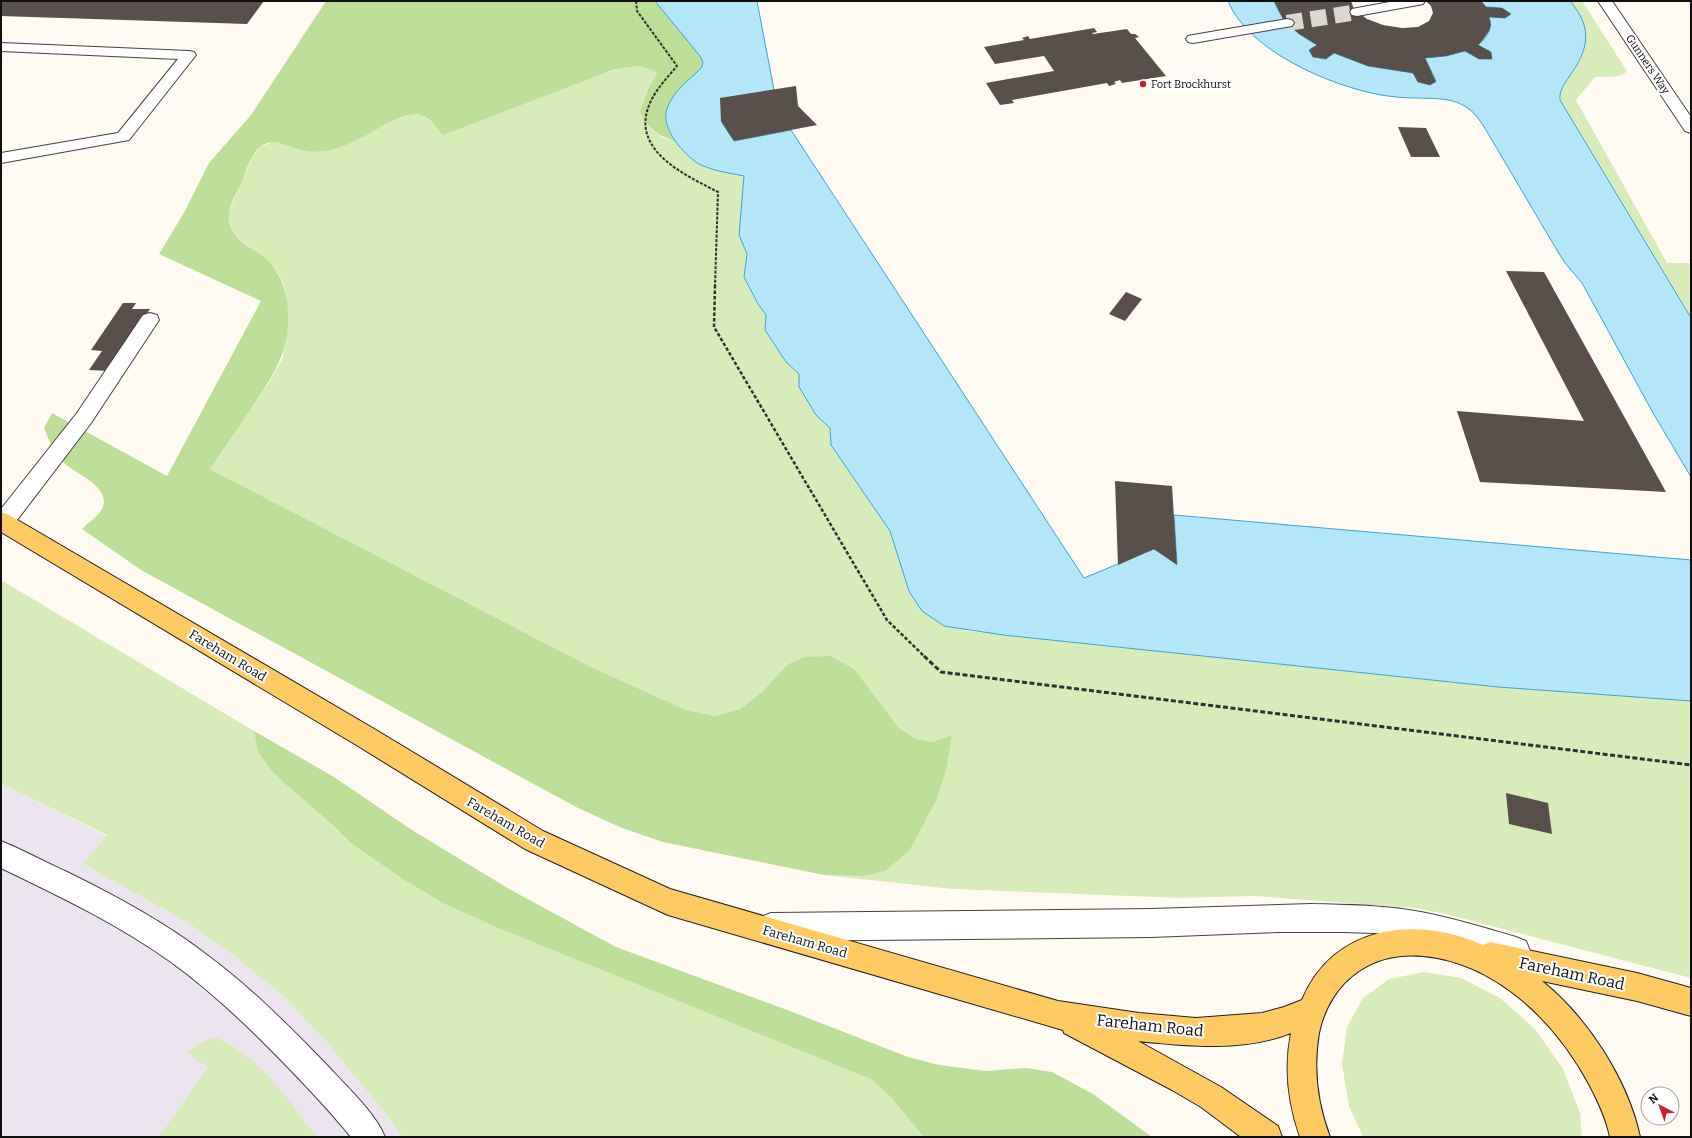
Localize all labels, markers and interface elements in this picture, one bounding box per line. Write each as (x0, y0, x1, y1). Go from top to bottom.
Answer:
street label: Gunners Way (1623, 32, 1672, 97)
place label: Fort Brockhurst (1151, 78, 1231, 91)
marker: Fort Brockhurst (1138, 79, 1148, 89)
street label: Fareham Road (186, 627, 269, 684)
street label: Fareham Road (464, 794, 548, 851)
street label: Fareham Road (761, 922, 849, 961)
street label: Fareham Road (1517, 953, 1627, 994)
street label: Fareham Road (1095, 1010, 1205, 1041)
north arrow (1640, 1086, 1680, 1126)
text: N (1646, 1091, 1662, 1107)

